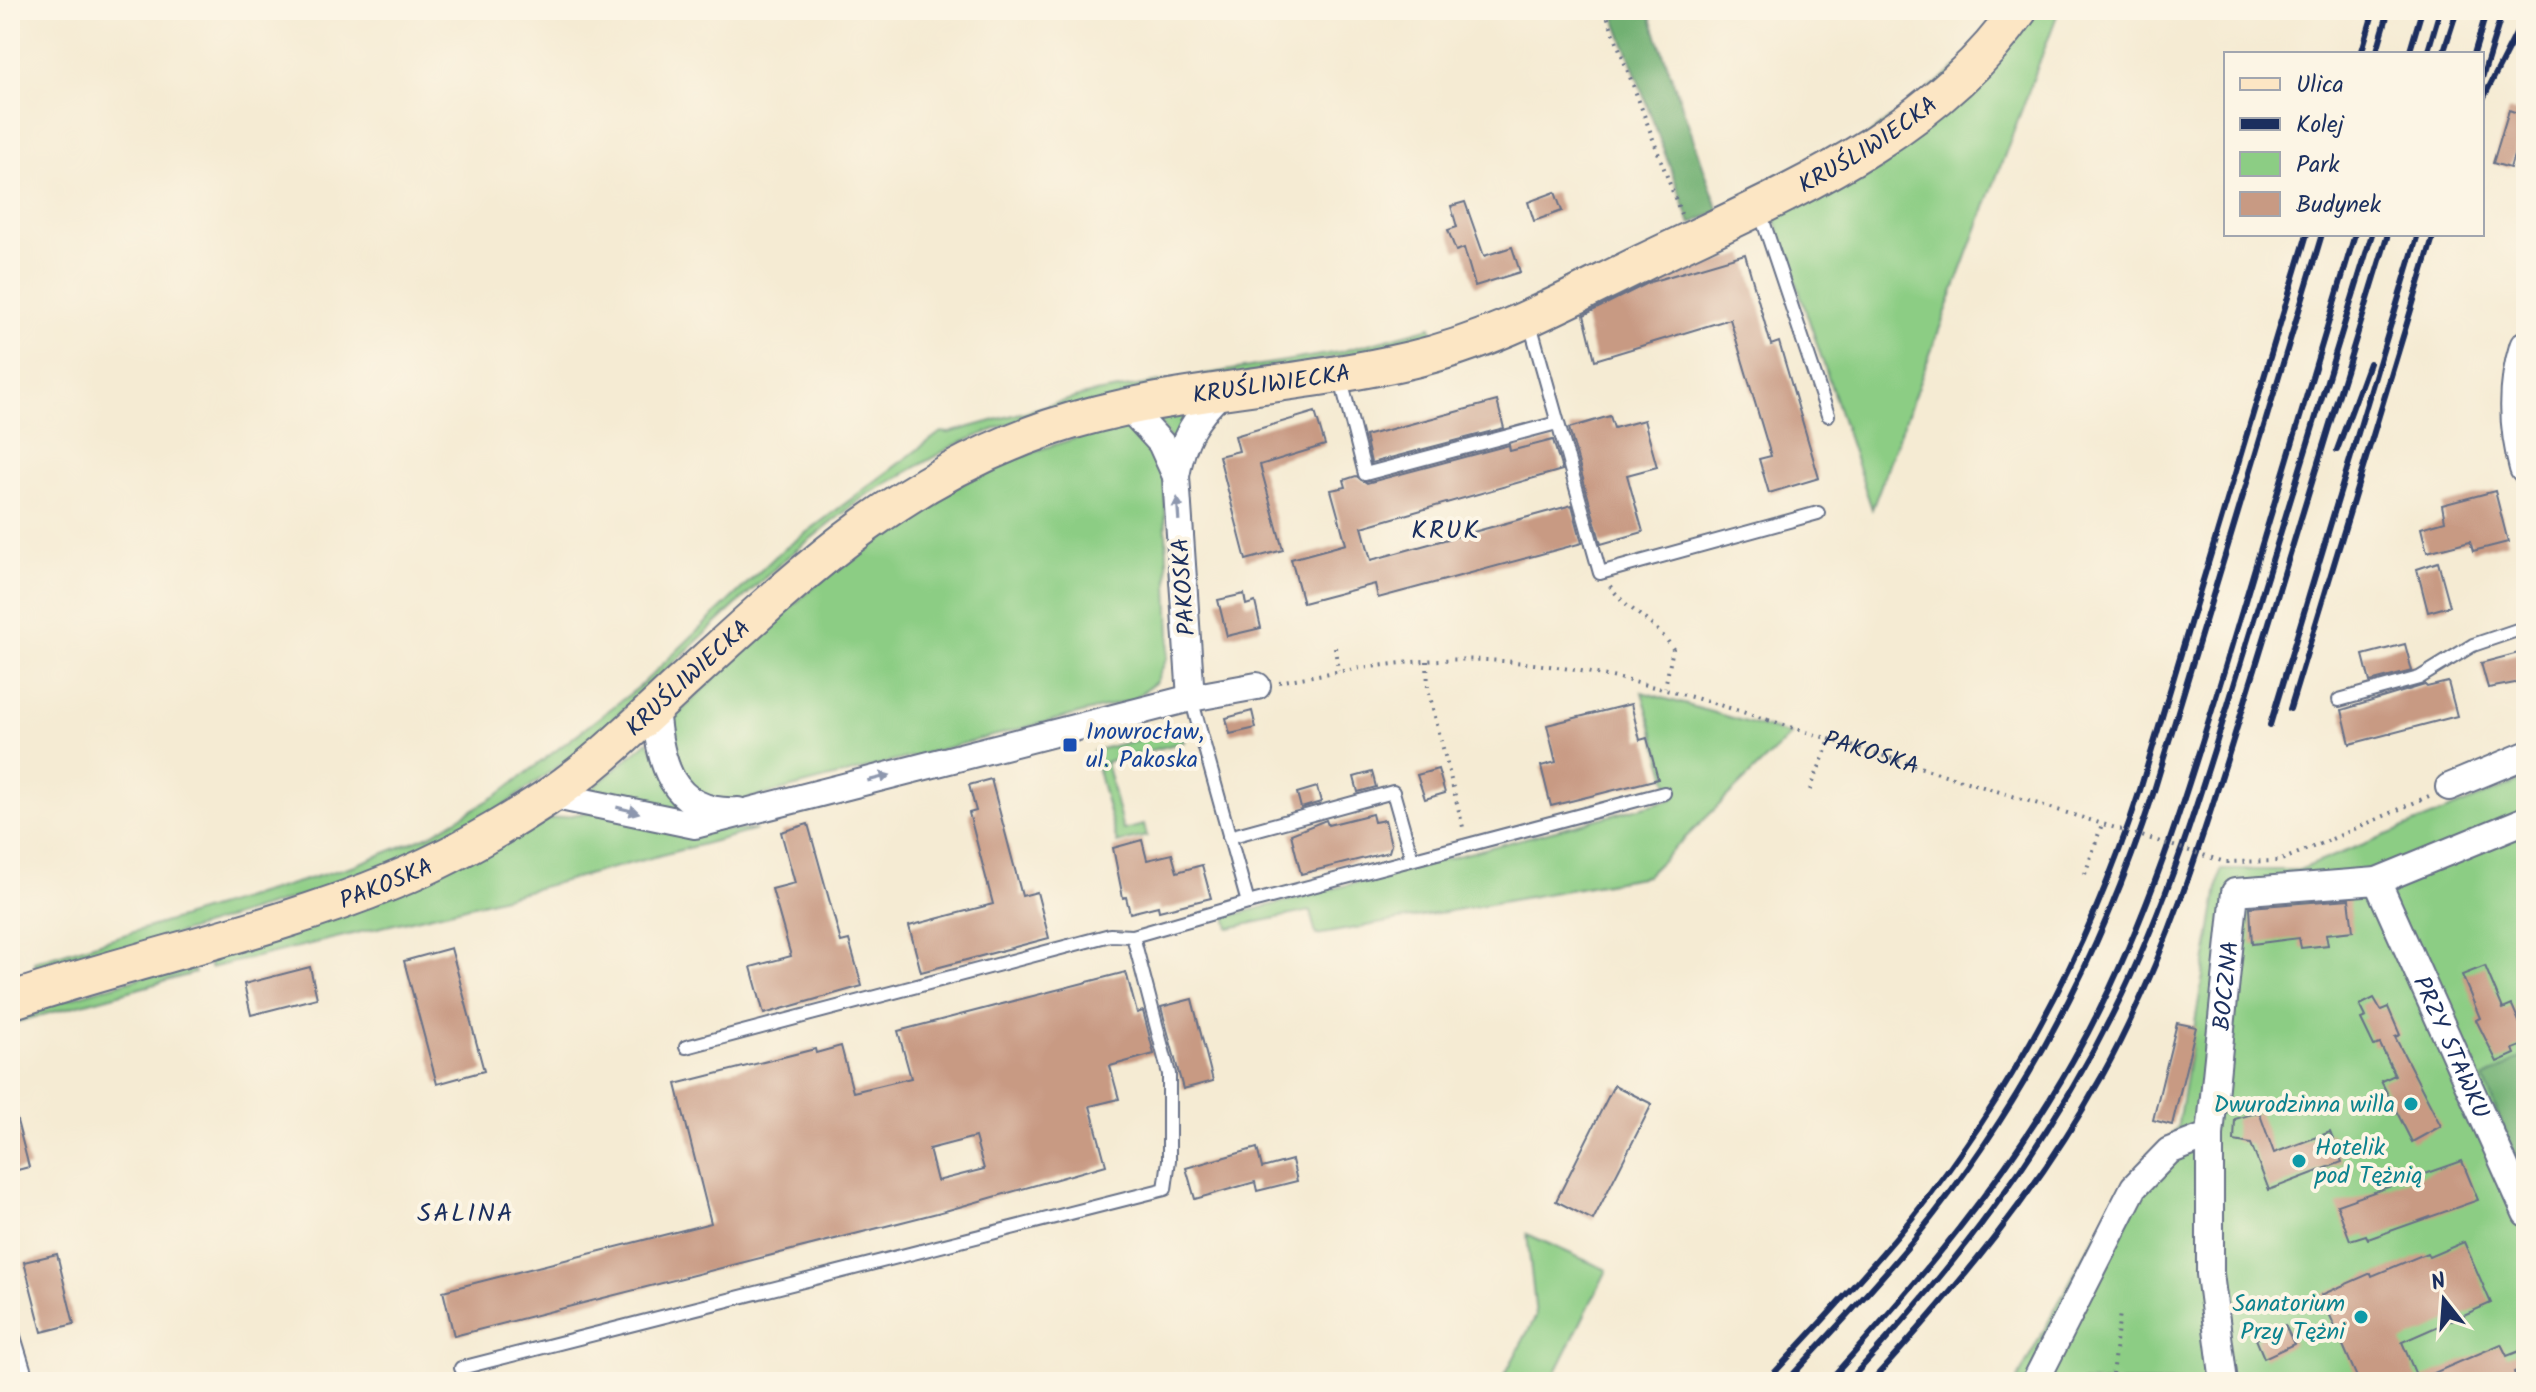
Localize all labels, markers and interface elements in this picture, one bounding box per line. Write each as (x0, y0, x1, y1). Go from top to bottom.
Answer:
legend (2224, 52, 2484, 236)
text: Ulica (2296, 66, 2344, 105)
street label: KRUŚLIWIECKA (1792, 87, 1947, 205)
text: Kolej (2296, 106, 2345, 145)
text: Park (2296, 146, 2340, 185)
text: Budynek (2296, 186, 2382, 225)
street label: KRUŚLIWIECKA (1190, 354, 1354, 416)
one-way arrow (1171, 496, 1184, 521)
district label: KRUK (1411, 510, 1481, 552)
street label: PAKOSKA (1162, 537, 1207, 637)
street label: KRUŚLIWIECKA (617, 610, 761, 747)
place label: Inowrocław, ul. Pakoska (1086, 713, 1204, 780)
street label: PAKOSKA (1818, 720, 1923, 787)
marker: Inowrocław, ul. Pakoska (1061, 736, 1079, 754)
one-way arrow (867, 771, 892, 783)
one-way arrow (615, 804, 640, 816)
street label: PAKOSKA (334, 848, 440, 921)
street label: BOCZNA (2203, 939, 2251, 1033)
street label: PRZY STAWKU (2401, 970, 2499, 1125)
place label: Dwurodzinna willa (2213, 1086, 2395, 1125)
marker: Dwurodzinna willa (2402, 1095, 2420, 1113)
place label: Hotelik pod Tężnią (2314, 1129, 2423, 1196)
marker: Hotelik pod Tężnią (2290, 1152, 2308, 1170)
district label: SALINA (417, 1193, 515, 1235)
north arrow (2404, 1260, 2484, 1340)
text: N (2427, 1264, 2451, 1302)
place label: Sanatorium Przy Tężni (2232, 1285, 2346, 1352)
marker: Sanatorium Przy Tężni (2352, 1308, 2370, 1326)

